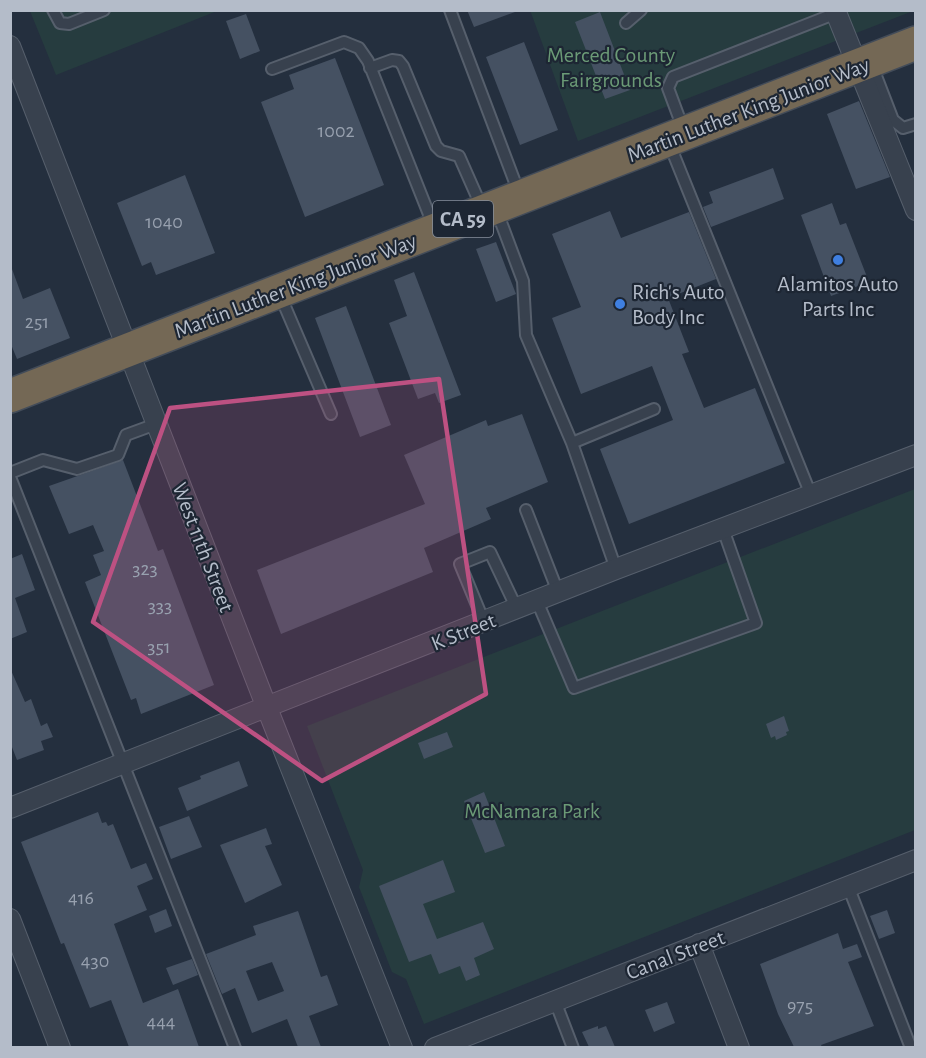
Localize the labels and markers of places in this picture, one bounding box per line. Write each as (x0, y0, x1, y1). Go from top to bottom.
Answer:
marker: Alamitos Auto Parts Inc (831, 253, 845, 267)
place label: Alamitos Auto Parts Inc (777, 273, 899, 320)
place label: Rich's Auto Body Inc (632, 281, 724, 328)
marker: Rich's Auto Body Inc (613, 297, 627, 311)

